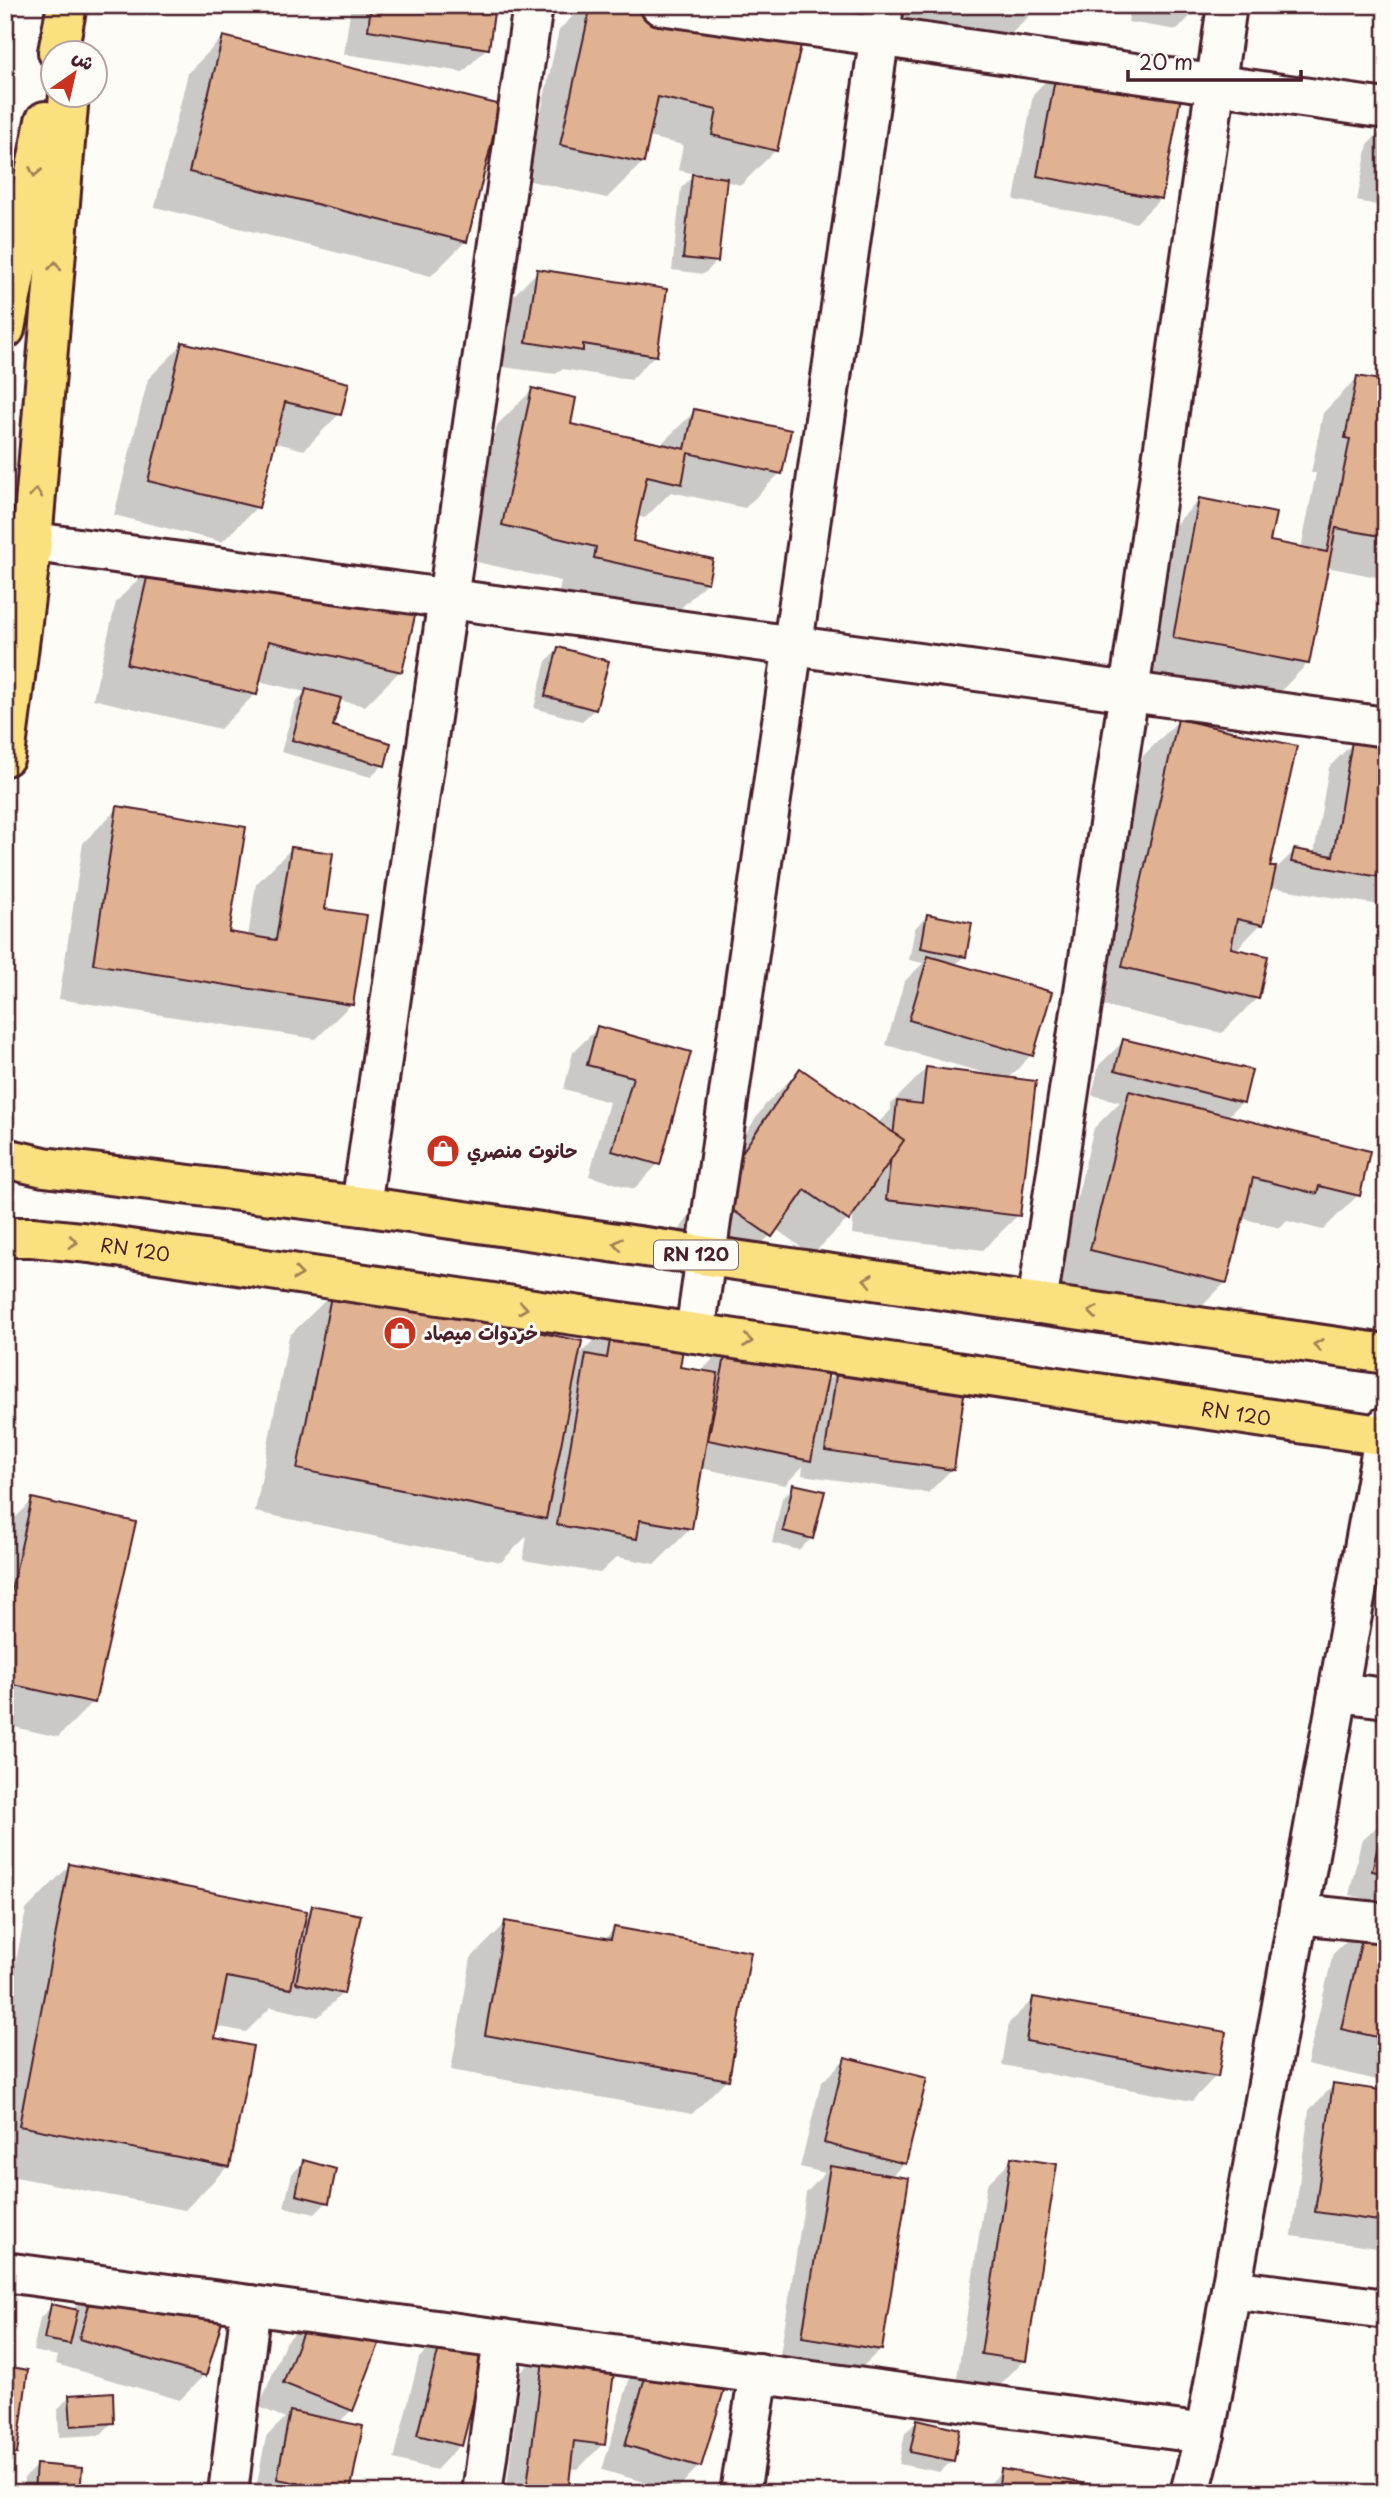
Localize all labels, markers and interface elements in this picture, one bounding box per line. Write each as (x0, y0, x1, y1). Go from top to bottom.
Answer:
north arrow (38, 38, 108, 108)
scale bar (1128, 38, 1302, 82)
text: ش (68, 42, 101, 77)
text: 20 m (1139, 45, 1193, 77)
one-way arrow (28, 166, 43, 178)
one-way arrow (47, 261, 62, 272)
one-way arrow (28, 487, 43, 498)
shop icon: حانوت منصري (424, 1132, 462, 1170)
place label: حانوت منصري (467, 1136, 578, 1166)
street label: RN 120 (99, 1230, 172, 1268)
one-way arrow (67, 1234, 79, 1249)
one-way arrow (613, 1236, 624, 1251)
road number: RN 120 (654, 1240, 738, 1270)
one-way arrow (292, 1267, 304, 1282)
one-way arrow (862, 1272, 874, 1287)
one-way arrow (518, 1300, 529, 1315)
one-way arrow (1087, 1305, 1099, 1320)
shop icon: خردوات ميصاد (381, 1314, 419, 1352)
place label: خردوات ميصاد (424, 1318, 538, 1346)
one-way arrow (743, 1333, 754, 1348)
one-way arrow (1312, 1337, 1324, 1352)
street label: RN 120 (1199, 1394, 1273, 1432)

